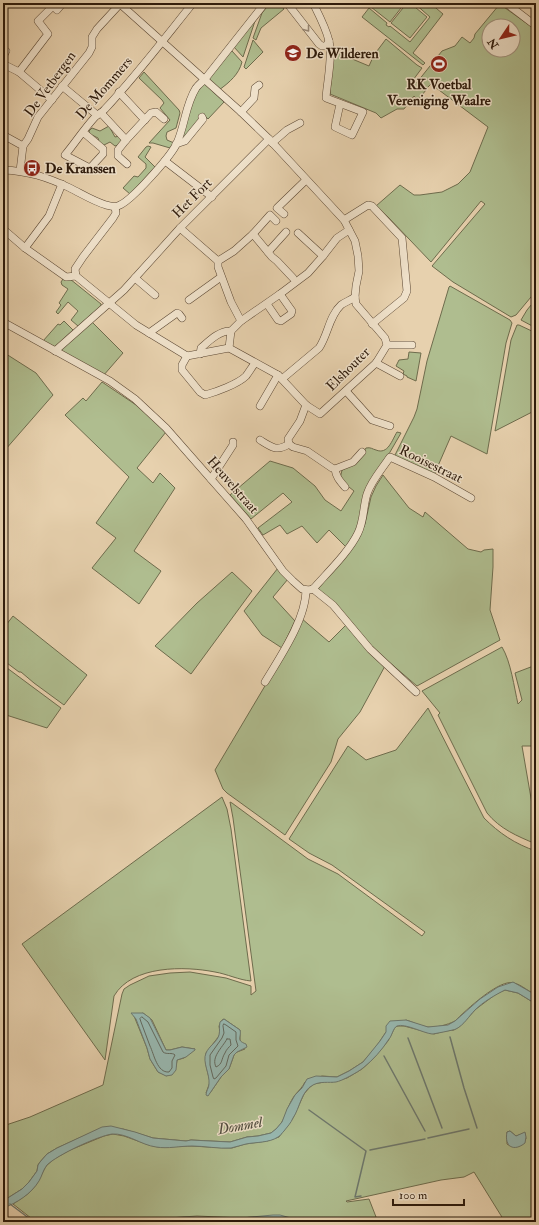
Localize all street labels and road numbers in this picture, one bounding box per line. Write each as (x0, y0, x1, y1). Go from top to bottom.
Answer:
street label: De Vetbergen (20, 48, 80, 120)
street label: De Mommers (72, 53, 136, 123)
street label: Het Fort (168, 174, 216, 222)
street label: Elshouter (322, 343, 374, 395)
street label: Rooisestraat (397, 441, 466, 487)
street label: Heuvelstraat (203, 453, 263, 517)

